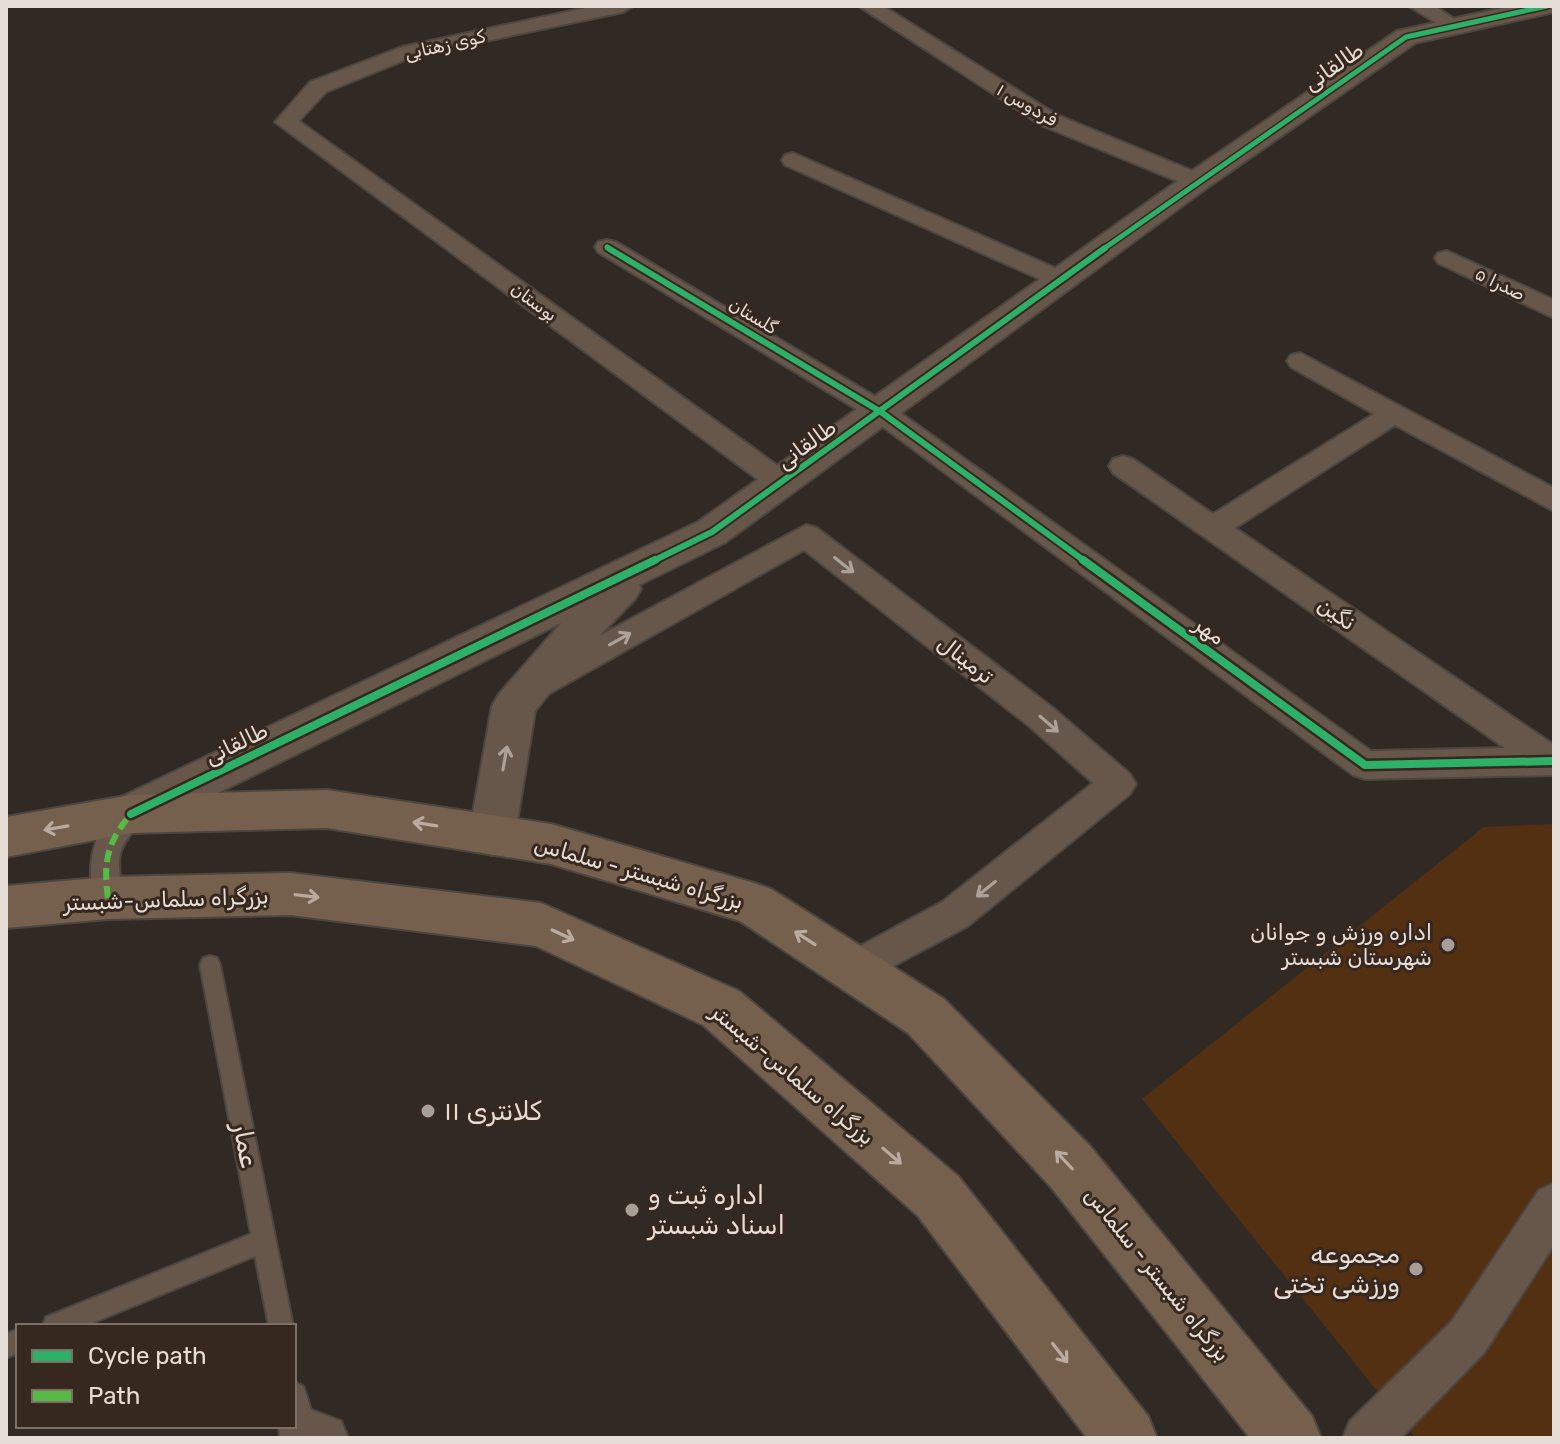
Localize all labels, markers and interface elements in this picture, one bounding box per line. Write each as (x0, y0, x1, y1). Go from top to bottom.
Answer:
street label: کوی زهتابی (403, 25, 487, 65)
street label: طالقانی (1298, 36, 1369, 97)
street label: فردوس ۱ (993, 79, 1061, 131)
street label: صدرا ۵ (1471, 263, 1529, 305)
street label: بوستان (506, 278, 562, 326)
street label: گلستان (725, 293, 781, 339)
street label: طالقانی (771, 414, 841, 475)
one-way arrow (833, 556, 854, 573)
street label: نگین (1313, 591, 1361, 636)
street label: مهر (1187, 609, 1230, 651)
street label: ترمینال (932, 629, 999, 690)
one-way arrow (608, 630, 631, 646)
one-way arrow (1039, 715, 1059, 733)
street label: طالقانی (200, 717, 272, 770)
one-way arrow (499, 746, 514, 771)
one-way arrow (413, 816, 438, 831)
one-way arrow (43, 821, 69, 836)
street label: بزرگراه شبستر - سلماس (531, 830, 746, 915)
one-way arrow (975, 880, 996, 898)
street label: بزرگراه سلماس-شبستر (61, 882, 269, 917)
one-way arrow (294, 889, 320, 904)
place label: اداره ورزش و جوانان شهرستان شبستر (1250, 919, 1432, 971)
one-way arrow (551, 928, 575, 943)
one-way arrow (794, 929, 817, 945)
marker: اداره ورزش و جوانان شهرستان شبستر (1439, 936, 1457, 954)
street label: بزرگراه سلماس-شبستر (704, 997, 880, 1151)
place label: کلانتری ۱۱ (444, 1096, 542, 1127)
marker: کلانتری ۱۱ (419, 1102, 437, 1120)
street label: عمار (226, 1118, 265, 1170)
one-way arrow (882, 1147, 902, 1165)
one-way arrow (1055, 1150, 1074, 1170)
place label: اداره ثبت و اسناد شبستر (646, 1180, 785, 1241)
street label: بزرگراه شبستر - سلماس (1079, 1182, 1236, 1367)
marker: اداره ثبت و اسناد شبستر (623, 1201, 641, 1219)
place label: مجموعه ورزشی تختی (1273, 1239, 1400, 1300)
marker: مجموعه ورزشی تختی (1407, 1260, 1425, 1278)
legend (16, 1324, 296, 1428)
text: Cycle path (88, 1342, 207, 1370)
one-way arrow (1052, 1342, 1069, 1364)
text: Path (88, 1382, 140, 1410)

